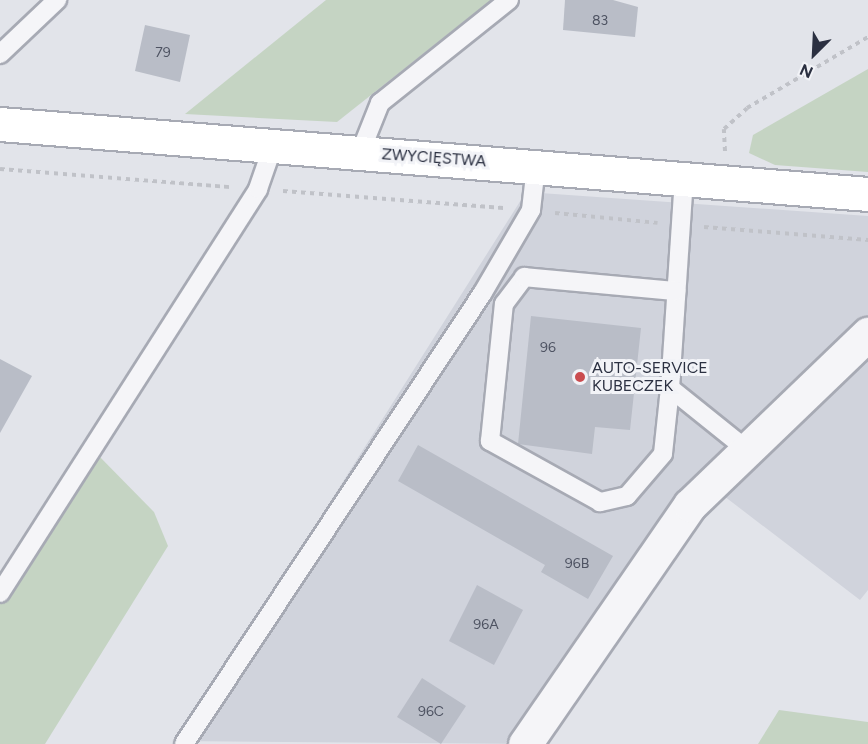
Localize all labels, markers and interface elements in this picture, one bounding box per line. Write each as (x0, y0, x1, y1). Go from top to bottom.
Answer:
house number: 83 (592, 13, 608, 29)
north arrow (784, 24, 844, 84)
house number: 79 (155, 45, 171, 61)
text: N (797, 60, 816, 82)
street label: ZWYCIĘSTWA (381, 145, 487, 171)
house number: 96 (540, 340, 556, 356)
place label: AUTO-SERVICE KUBECZEK (592, 358, 708, 396)
marker: AUTO-SERVICE KUBECZEK (573, 370, 587, 384)
house number: 96B (565, 556, 589, 572)
house number: 96A (473, 617, 499, 633)
house number: 96C (418, 704, 444, 720)

